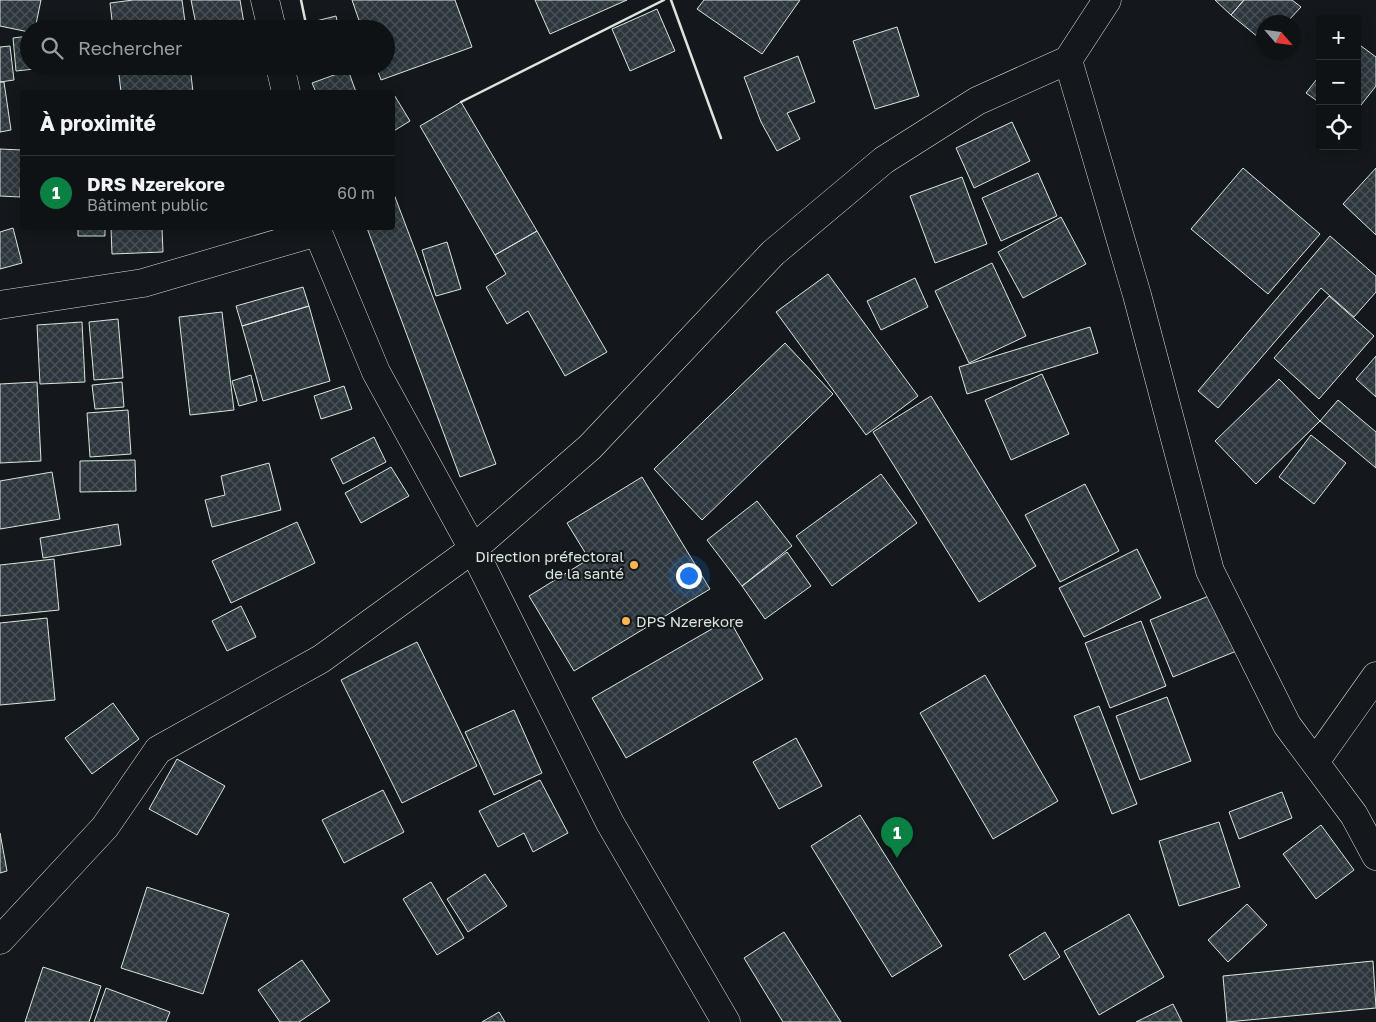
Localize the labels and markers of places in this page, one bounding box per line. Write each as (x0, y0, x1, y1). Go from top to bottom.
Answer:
place label: Direction préfectoral de la santé (475, 547, 624, 582)
marker: Direction préfectoral de la santé (628, 559, 640, 571)
place label: DPS Nzerekore (636, 612, 744, 630)
marker: DPS Nzerekore (620, 615, 632, 627)
pin: 1 (881, 817, 913, 858)

